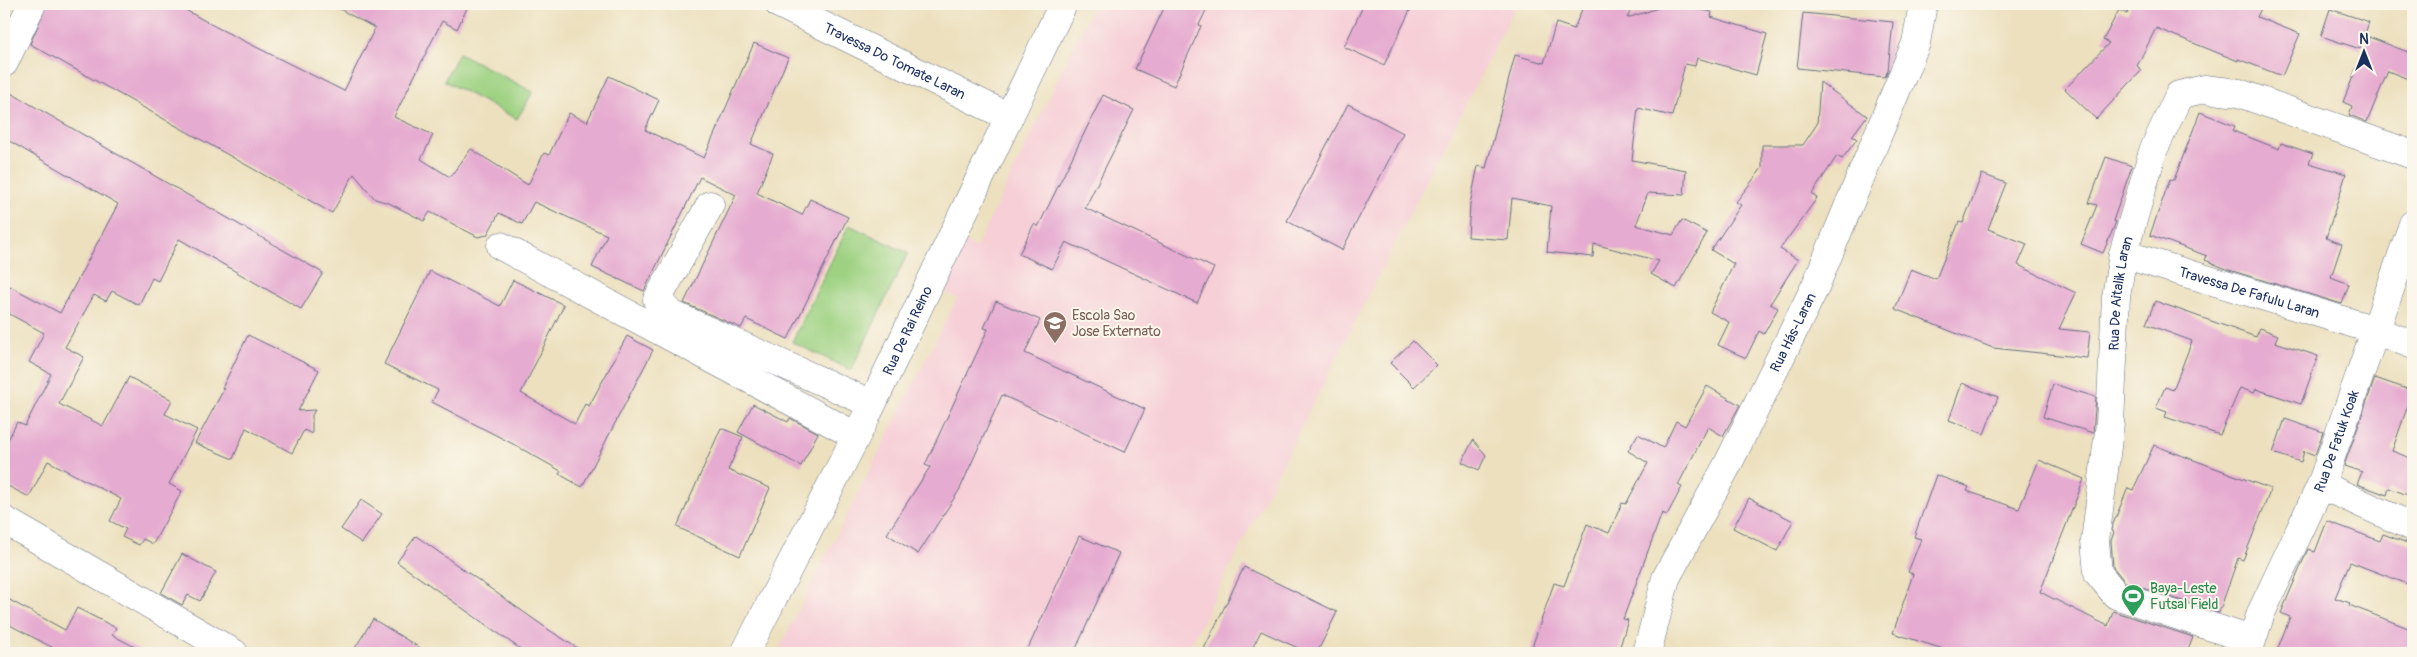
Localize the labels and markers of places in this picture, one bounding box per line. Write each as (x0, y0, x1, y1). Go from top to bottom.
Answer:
place label: Escola Sao Jose Externato (1072, 307, 1161, 340)
school or university icon: Escola Sao Jose Externato (1042, 310, 1068, 344)
place label: Baya-Leste Futsal Field (2150, 580, 2218, 613)
sports icon: Baya-Leste Futsal Field (2120, 583, 2146, 617)

